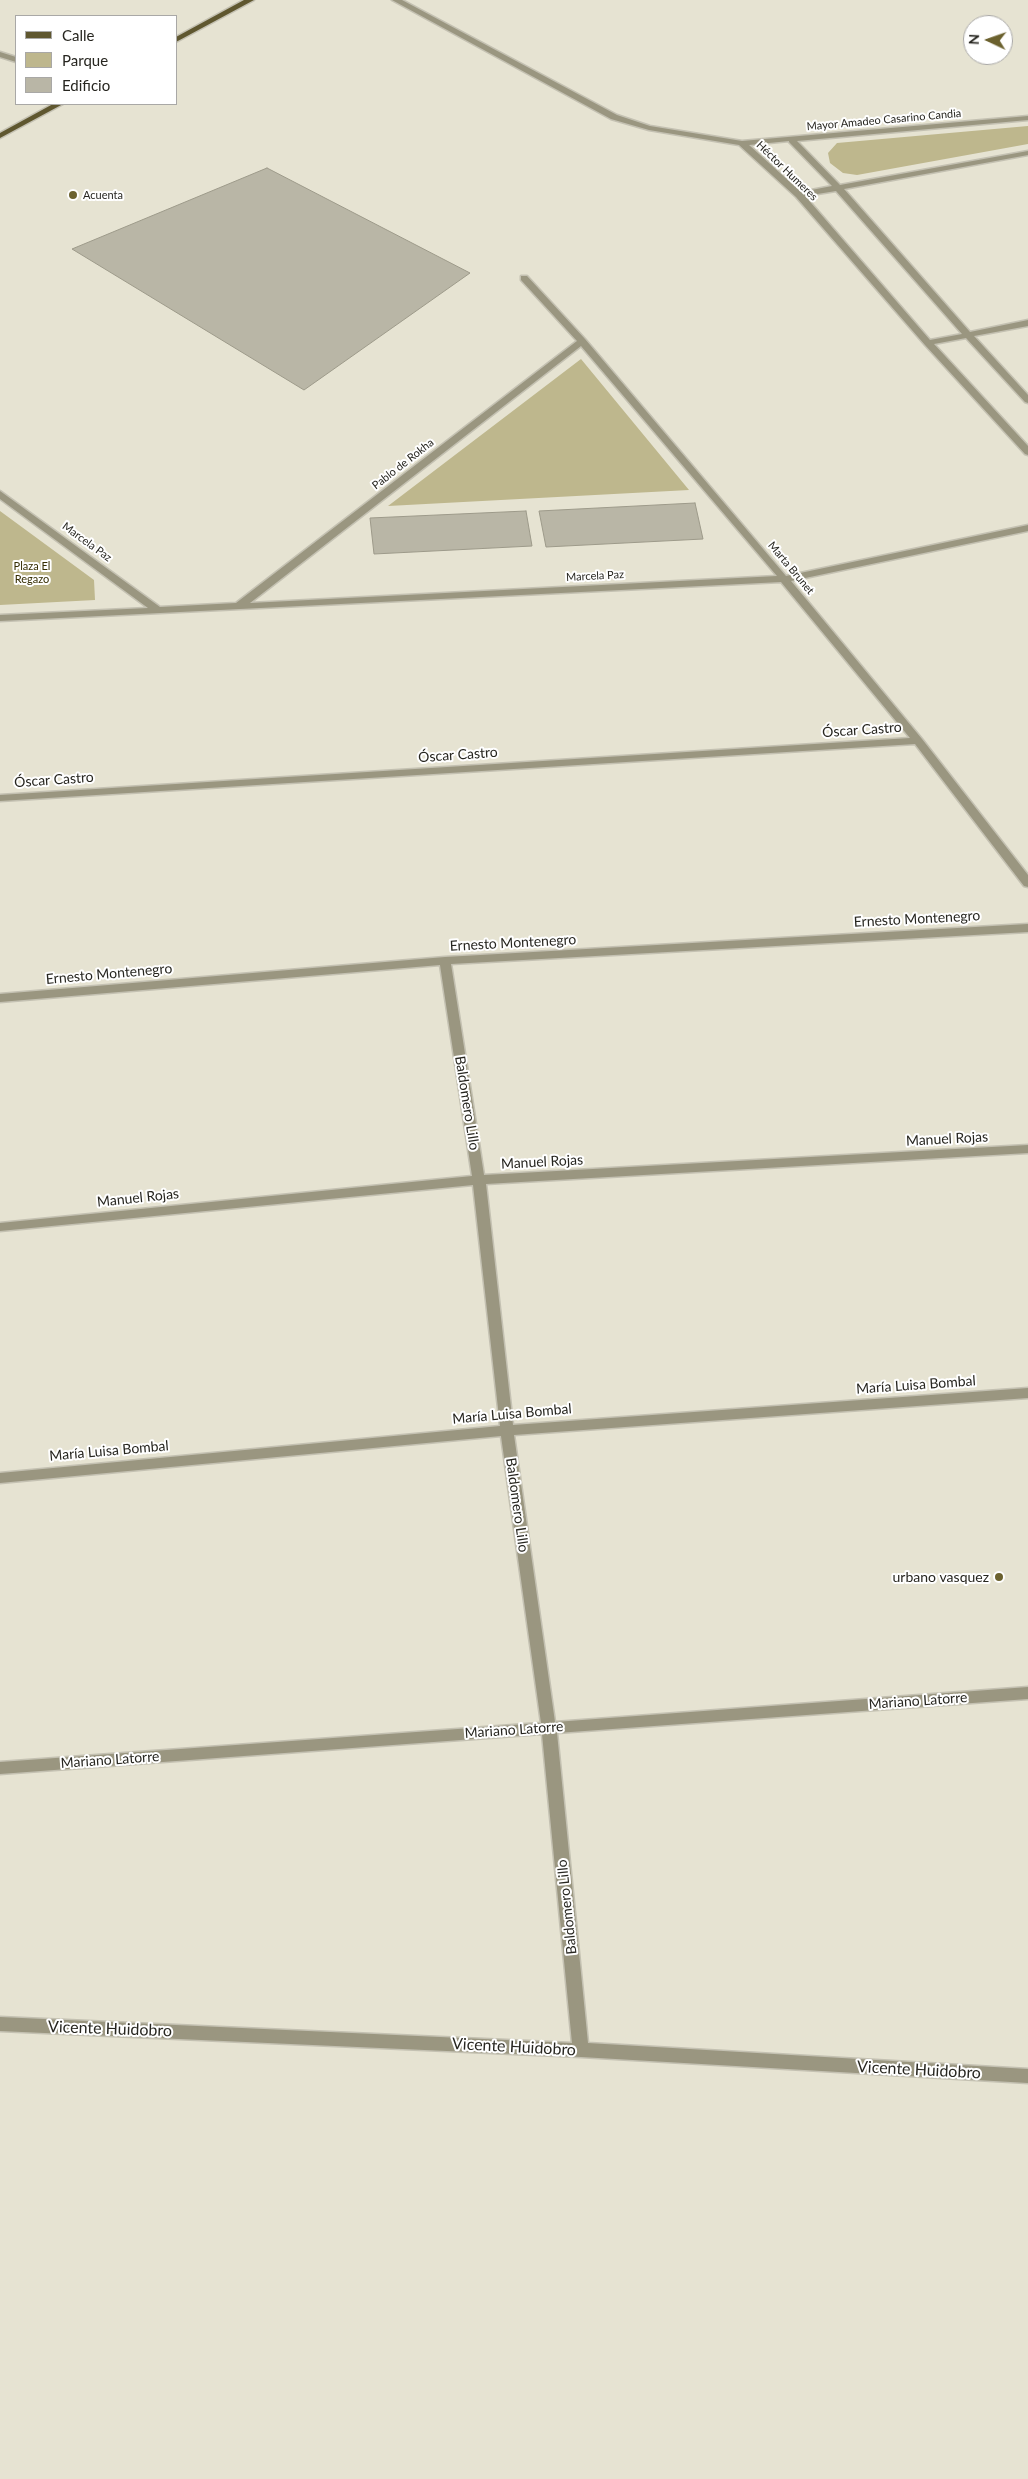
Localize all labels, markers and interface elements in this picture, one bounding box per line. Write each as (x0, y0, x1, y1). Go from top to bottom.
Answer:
legend (15, 15, 178, 105)
north arrow (963, 15, 1013, 65)
text: Calle (62, 26, 94, 44)
text: N (965, 33, 982, 45)
text: Parque (62, 51, 108, 69)
text: Edificio (62, 76, 110, 94)
street label: Mayor Amadeo Casarino Candia (806, 107, 962, 133)
street label: Héctor Humeres (754, 139, 820, 203)
place label: Acuenta (83, 188, 123, 202)
marker: Acuenta (67, 189, 79, 201)
street label: Pablo de Rokha (370, 436, 436, 492)
street label: Marcela Paz (60, 520, 114, 564)
street label: Marta Brunet (765, 539, 817, 597)
park label: Plaza El Regazo (14, 559, 50, 585)
street label: Marcela Paz (566, 568, 624, 584)
street label: Óscar Castro (822, 719, 902, 741)
street label: Óscar Castro (418, 744, 498, 766)
street label: Óscar Castro (14, 769, 94, 791)
street label: Ernesto Montenegro (853, 907, 981, 931)
street label: Ernesto Montenegro (449, 931, 577, 955)
street label: Ernesto Montenegro (45, 960, 173, 988)
street label: Baldomero Lillo (451, 1055, 483, 1151)
street label: Manuel Rojas (905, 1128, 989, 1150)
street label: Manuel Rojas (500, 1151, 584, 1173)
street label: Manuel Rojas (96, 1185, 180, 1211)
street label: María Luisa Bombal (856, 1372, 976, 1398)
street label: María Luisa Bombal (452, 1400, 572, 1428)
street label: María Luisa Bombal (49, 1437, 169, 1465)
street label: Baldomero Lillo (502, 1457, 532, 1553)
place label: urbano vasquez (893, 1569, 989, 1585)
marker: urbano vasquez (993, 1571, 1005, 1583)
street label: Mariano Latorre (868, 1689, 968, 1713)
street label: Mariano Latorre (464, 1718, 564, 1742)
street label: Mariano Latorre (60, 1748, 160, 1772)
street label: Baldomero Lillo (554, 1859, 580, 1955)
street label: Vicente Huidobro (48, 2017, 172, 2041)
street label: Vicente Huidobro (452, 2034, 576, 2060)
street label: Vicente Huidobro (857, 2057, 981, 2083)

